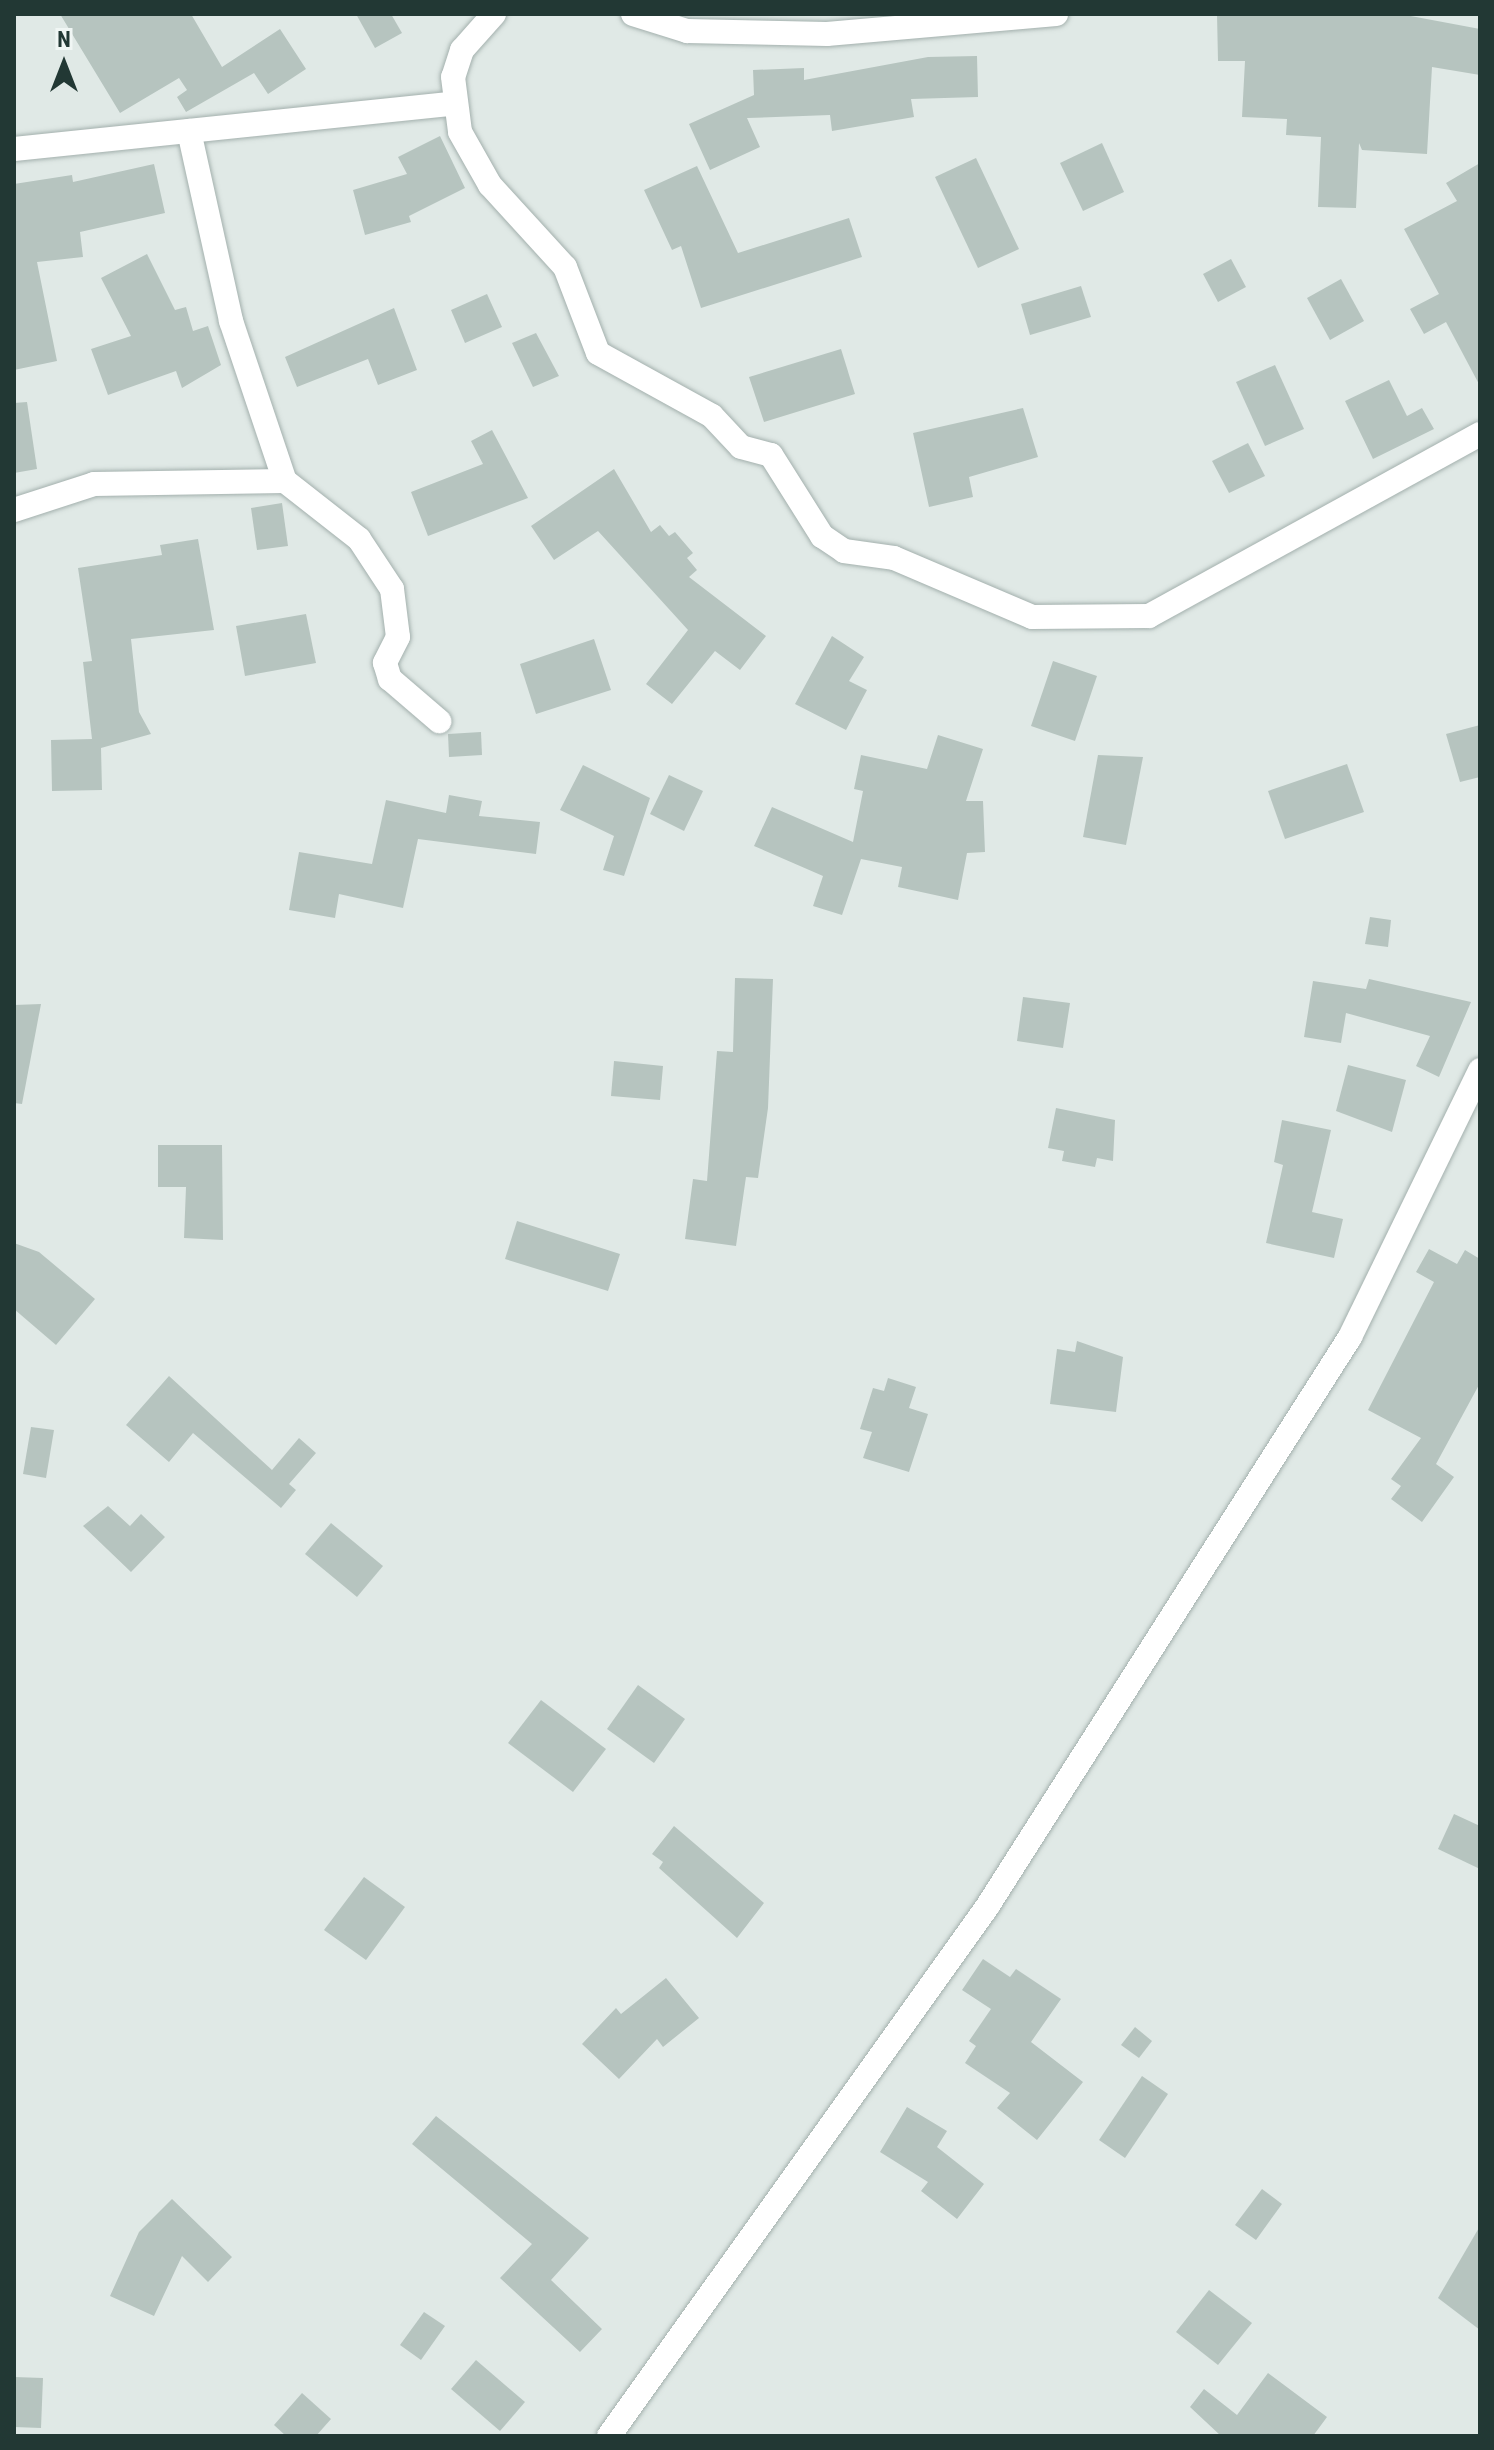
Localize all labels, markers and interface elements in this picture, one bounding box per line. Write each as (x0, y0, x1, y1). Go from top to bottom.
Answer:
north arrow (24, 24, 104, 104)
text: N (57, 27, 71, 52)

